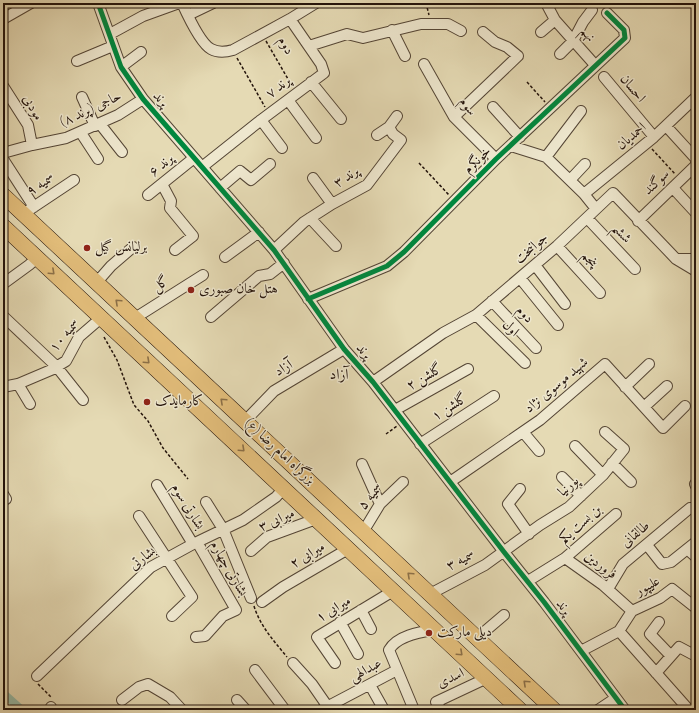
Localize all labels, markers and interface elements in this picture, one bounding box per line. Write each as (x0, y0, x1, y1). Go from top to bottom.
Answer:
street label: نهم (573, 23, 599, 49)
street label: دوم (271, 33, 298, 59)
street label: پرند ۷ (262, 71, 297, 104)
street label: احسان (614, 71, 650, 107)
street label: حاجی (پرند ۸) (57, 87, 125, 133)
street label: پرند (147, 87, 174, 114)
street label: مودبی (17, 91, 47, 125)
street label: سوم (452, 93, 481, 121)
street label: احمدیان (613, 118, 651, 156)
street label: خونگرم (459, 143, 497, 180)
street label: پرند ۶ (145, 149, 180, 182)
street label: پرند ۳ (330, 161, 365, 194)
street label: سوگند (639, 165, 675, 201)
street label: سمیه ۹ (23, 168, 59, 202)
street label: ششم (605, 219, 636, 250)
street label: جوانبخت (511, 229, 553, 269)
place label: برلیانس گیل (95, 238, 148, 258)
marker: برلیانس گیل (82, 243, 92, 253)
street label: پنجم (574, 247, 603, 276)
one-way arrow (47, 267, 55, 275)
street label: گل (149, 272, 173, 298)
place label: هتل خان صبوری (199, 280, 278, 300)
marker: هتل خان صبوری (186, 285, 196, 295)
one-way arrow (115, 299, 123, 307)
street label: دوم (510, 302, 538, 329)
street label: سمیه ۱۰ (45, 315, 85, 357)
street label: اول (497, 316, 523, 342)
street label: پرند (350, 340, 377, 366)
street label: شهید موسوی نژاد (521, 353, 593, 419)
street label: آزاد (271, 355, 299, 382)
one-way arrow (142, 356, 150, 364)
street label: گلشن ۲ (403, 360, 447, 396)
district label: آزاد (329, 365, 350, 386)
street label: گلشن ۱ (428, 389, 472, 427)
place label: کارمایدک (155, 392, 203, 412)
marker: کارمایدک (142, 397, 152, 407)
one-way arrow (220, 398, 228, 405)
street label: بزرگراه امام رضا (ع) (238, 413, 320, 491)
one-way arrow (237, 445, 245, 452)
street label: پورنیا (554, 471, 585, 502)
street label: سمیه ۵ (354, 479, 388, 515)
street label: بشارتی سوم (164, 480, 209, 535)
street label: بن بست یکم (555, 500, 608, 551)
street label: میرابی ۳ (256, 504, 298, 538)
street label: طالقانی (617, 517, 655, 553)
street label: بشارتی چهارم (203, 537, 252, 601)
street label: میرابی ۲ (287, 538, 329, 574)
street label: بشارتی (125, 542, 161, 576)
street label: سمیه ۳ (443, 545, 479, 577)
street label: فروردین (579, 547, 621, 585)
street label: علیپور (630, 572, 664, 603)
one-way arrow (407, 573, 415, 580)
street label: میرابی ۱ (313, 592, 355, 628)
street label: پرند (550, 596, 577, 622)
place label: دیلی مارکت (437, 623, 492, 643)
marker: دیلی مارکت (424, 628, 434, 638)
one-way arrow (455, 648, 462, 655)
street label: عبدالهی (346, 654, 386, 688)
street label: اسدی (434, 664, 468, 694)
one-way arrow (523, 681, 530, 688)

